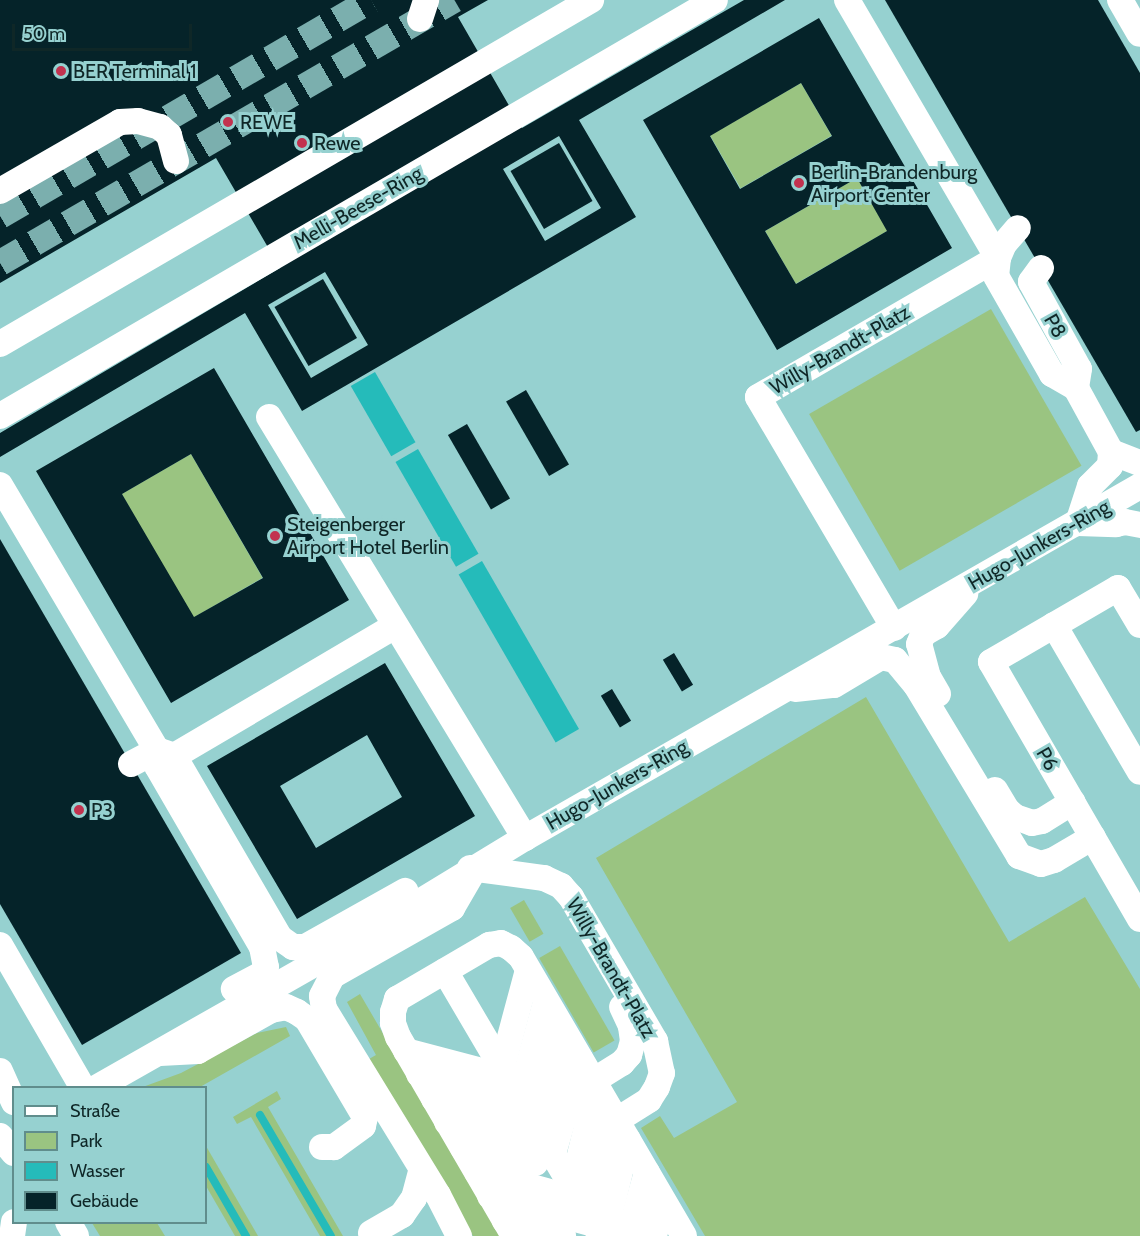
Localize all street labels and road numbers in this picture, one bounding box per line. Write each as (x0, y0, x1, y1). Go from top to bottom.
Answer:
street label: Melli-Beese-Ring (289, 161, 427, 255)
street label: Willy-Brandt-Platz (766, 300, 914, 400)
street label: P8 (1039, 310, 1071, 342)
street label: Hugo-Junkers-Ring (964, 495, 1114, 595)
street label: Hugo-Junkers-Ring (542, 735, 692, 835)
street label: P6 (1031, 743, 1063, 775)
street label: Willy-Brandt-Platz (561, 894, 661, 1042)

